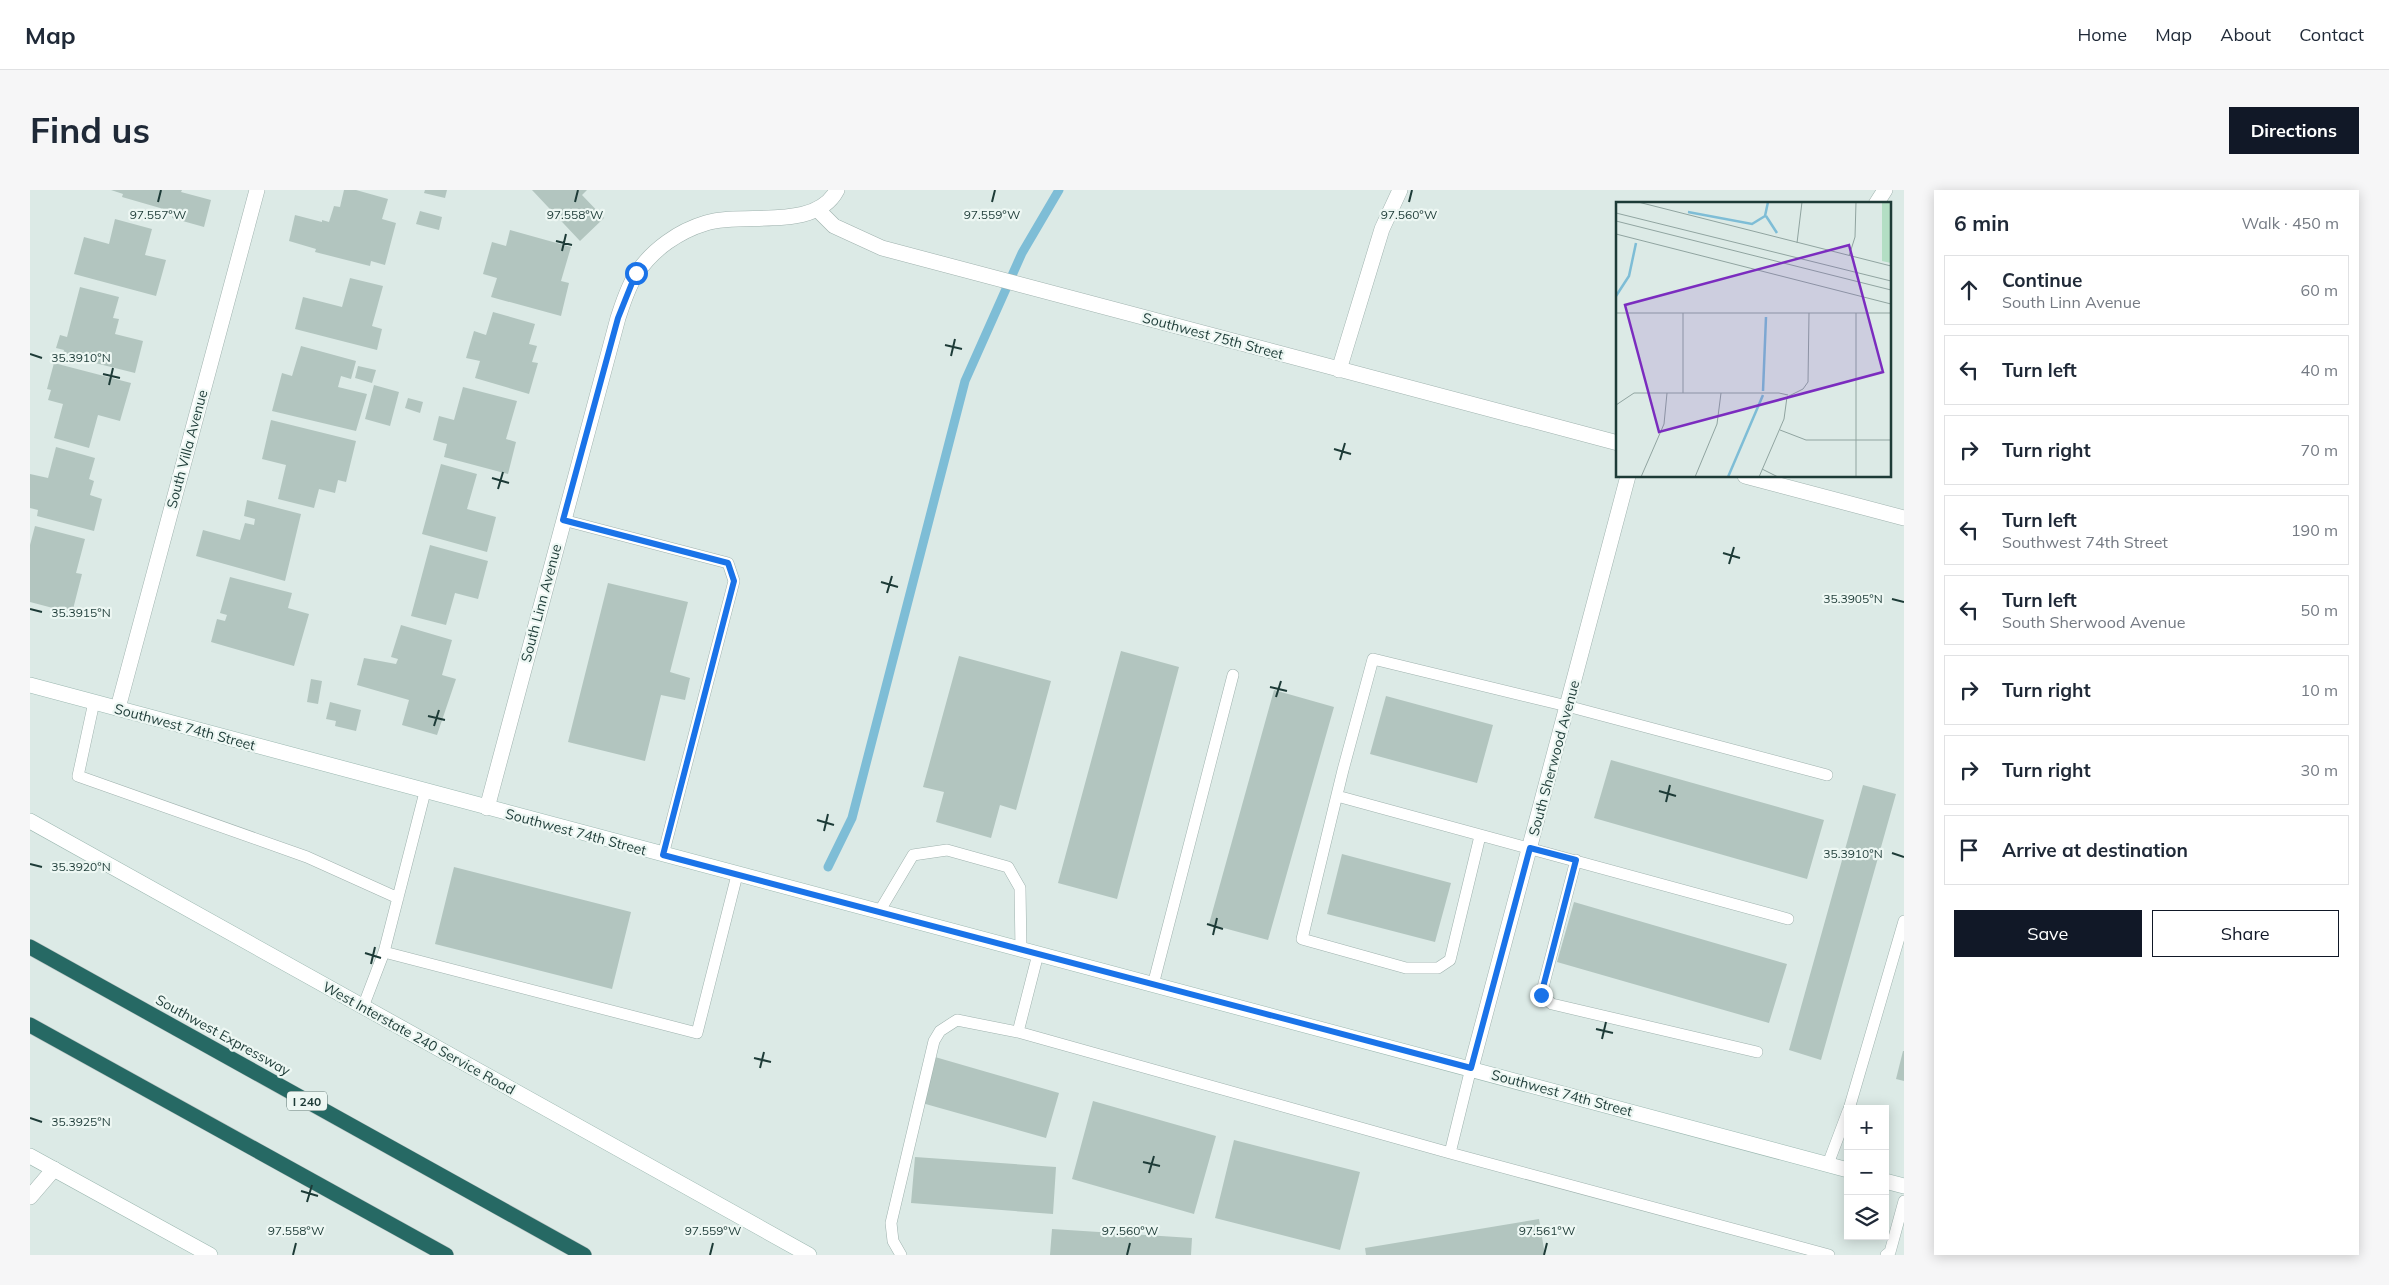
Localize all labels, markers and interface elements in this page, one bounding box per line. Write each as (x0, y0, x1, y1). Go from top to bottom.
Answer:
text: Map (25, 20, 76, 50)
text: Home (2077, 23, 2127, 46)
text: Map (2155, 23, 2192, 46)
text: About (2220, 23, 2271, 46)
text: Contact (2299, 23, 2364, 46)
button: Directions (2229, 107, 2359, 154)
text: Find us (30, 108, 150, 152)
inset map (1616, 202, 1892, 478)
text: 97.557°W (130, 207, 186, 222)
text: 97.558°W (547, 207, 603, 222)
text: 97.559°W (964, 207, 1020, 222)
text: 97.560°W (1381, 207, 1437, 222)
text: 6 min (1954, 210, 2009, 236)
text: Walk · 450 m (2241, 213, 2339, 233)
route start (625, 262, 648, 285)
text: Continue (2002, 268, 2082, 292)
icon: ahead (1955, 276, 1983, 304)
text: 60 m (2301, 280, 2338, 300)
text: South Linn Avenue (2002, 292, 2141, 312)
street label: Southwest 75th Street (1141, 309, 1286, 364)
text: 35.3910°N (51, 350, 111, 365)
icon: left (1955, 356, 1983, 384)
text: Turn left (2002, 358, 2077, 382)
text: 40 m (2301, 360, 2338, 380)
street label: South Villa Avenue (163, 388, 211, 510)
icon: right (1955, 436, 1983, 464)
text: Turn right (2002, 438, 2091, 462)
text: 70 m (2301, 440, 2338, 460)
text: Turn left (2002, 508, 2077, 532)
icon: left (1955, 516, 1983, 544)
text: 190 m (2291, 520, 2338, 540)
text: Southwest 74th Street (2002, 532, 2168, 552)
street label: South Linn Avenue (517, 542, 565, 664)
text: Turn left (2002, 588, 2077, 612)
text: 35.3905°N (1823, 591, 1883, 606)
icon: left (1955, 596, 1983, 624)
text: 50 m (2301, 600, 2338, 620)
text: 35.3915°N (51, 605, 111, 620)
text: South Sherwood Avenue (2002, 612, 2185, 632)
icon: right (1955, 676, 1983, 704)
street label: South Sherwood Avenue (1525, 678, 1583, 838)
text: Turn right (2002, 678, 2091, 702)
text: 10 m (2301, 680, 2338, 700)
street label: Southwest 74th Street (113, 700, 258, 755)
icon: right (1955, 756, 1983, 784)
text: Turn right (2002, 758, 2091, 782)
text: 30 m (2301, 760, 2338, 780)
street label: Southwest 74th Street (504, 805, 649, 860)
icon: arrive (1955, 836, 1983, 864)
text: Arrive at destination (2002, 838, 2188, 862)
text: 35.3910°N (1823, 846, 1883, 861)
text: 35.3920°N (51, 859, 111, 874)
button: Save (1954, 910, 2142, 957)
button: Share (2152, 910, 2339, 957)
street label: West Interstate 240 Service Road (320, 977, 518, 1099)
route end (1530, 984, 1553, 1007)
street label: Southwest Expressway (153, 990, 294, 1080)
street label: Southwest 74th Street (1490, 1066, 1635, 1121)
road number: I 240 (287, 1091, 327, 1110)
map controls (1844, 1105, 1889, 1240)
button: + (1844, 1105, 1889, 1150)
text: 35.3925°N (51, 1114, 111, 1129)
button: − (1844, 1150, 1889, 1195)
button: layers (1844, 1195, 1889, 1240)
text: 97.558°W (268, 1223, 324, 1238)
text: 97.559°W (685, 1223, 741, 1238)
text: 97.560°W (1102, 1223, 1158, 1238)
text: 97.561°W (1519, 1223, 1575, 1238)

